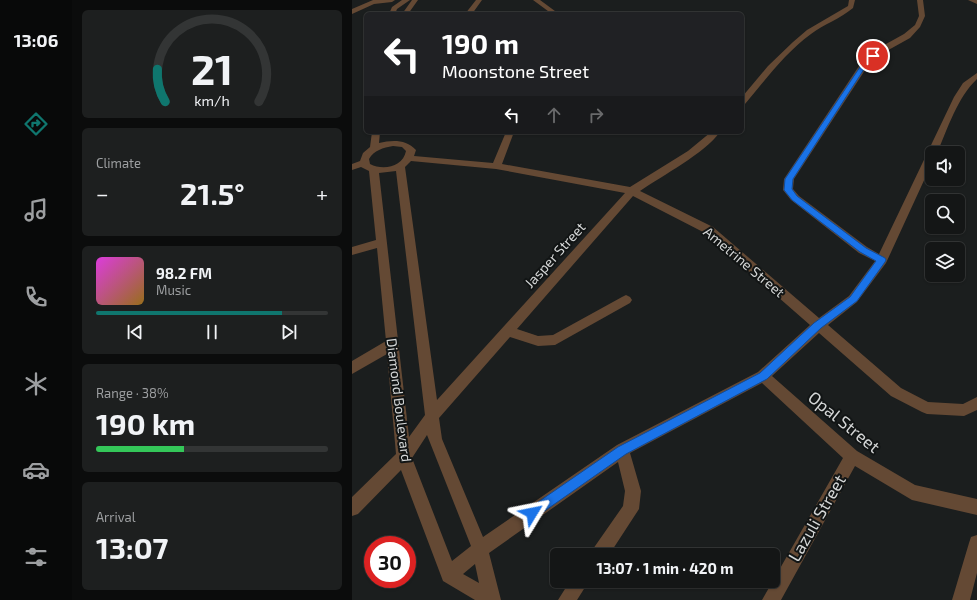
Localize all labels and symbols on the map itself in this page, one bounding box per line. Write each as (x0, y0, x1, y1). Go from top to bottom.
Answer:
pin (856, 39, 890, 73)
street label: Jasper Street (521, 218, 589, 291)
street label: Ametrine Street (700, 223, 788, 300)
street label: Diamond Boulevard (383, 337, 416, 463)
street label: Opal Street (804, 386, 885, 457)
street label: Lazuli Street (783, 470, 849, 564)
position arrow (511, 492, 553, 534)
speed limit sign: 30 (364, 536, 416, 588)

